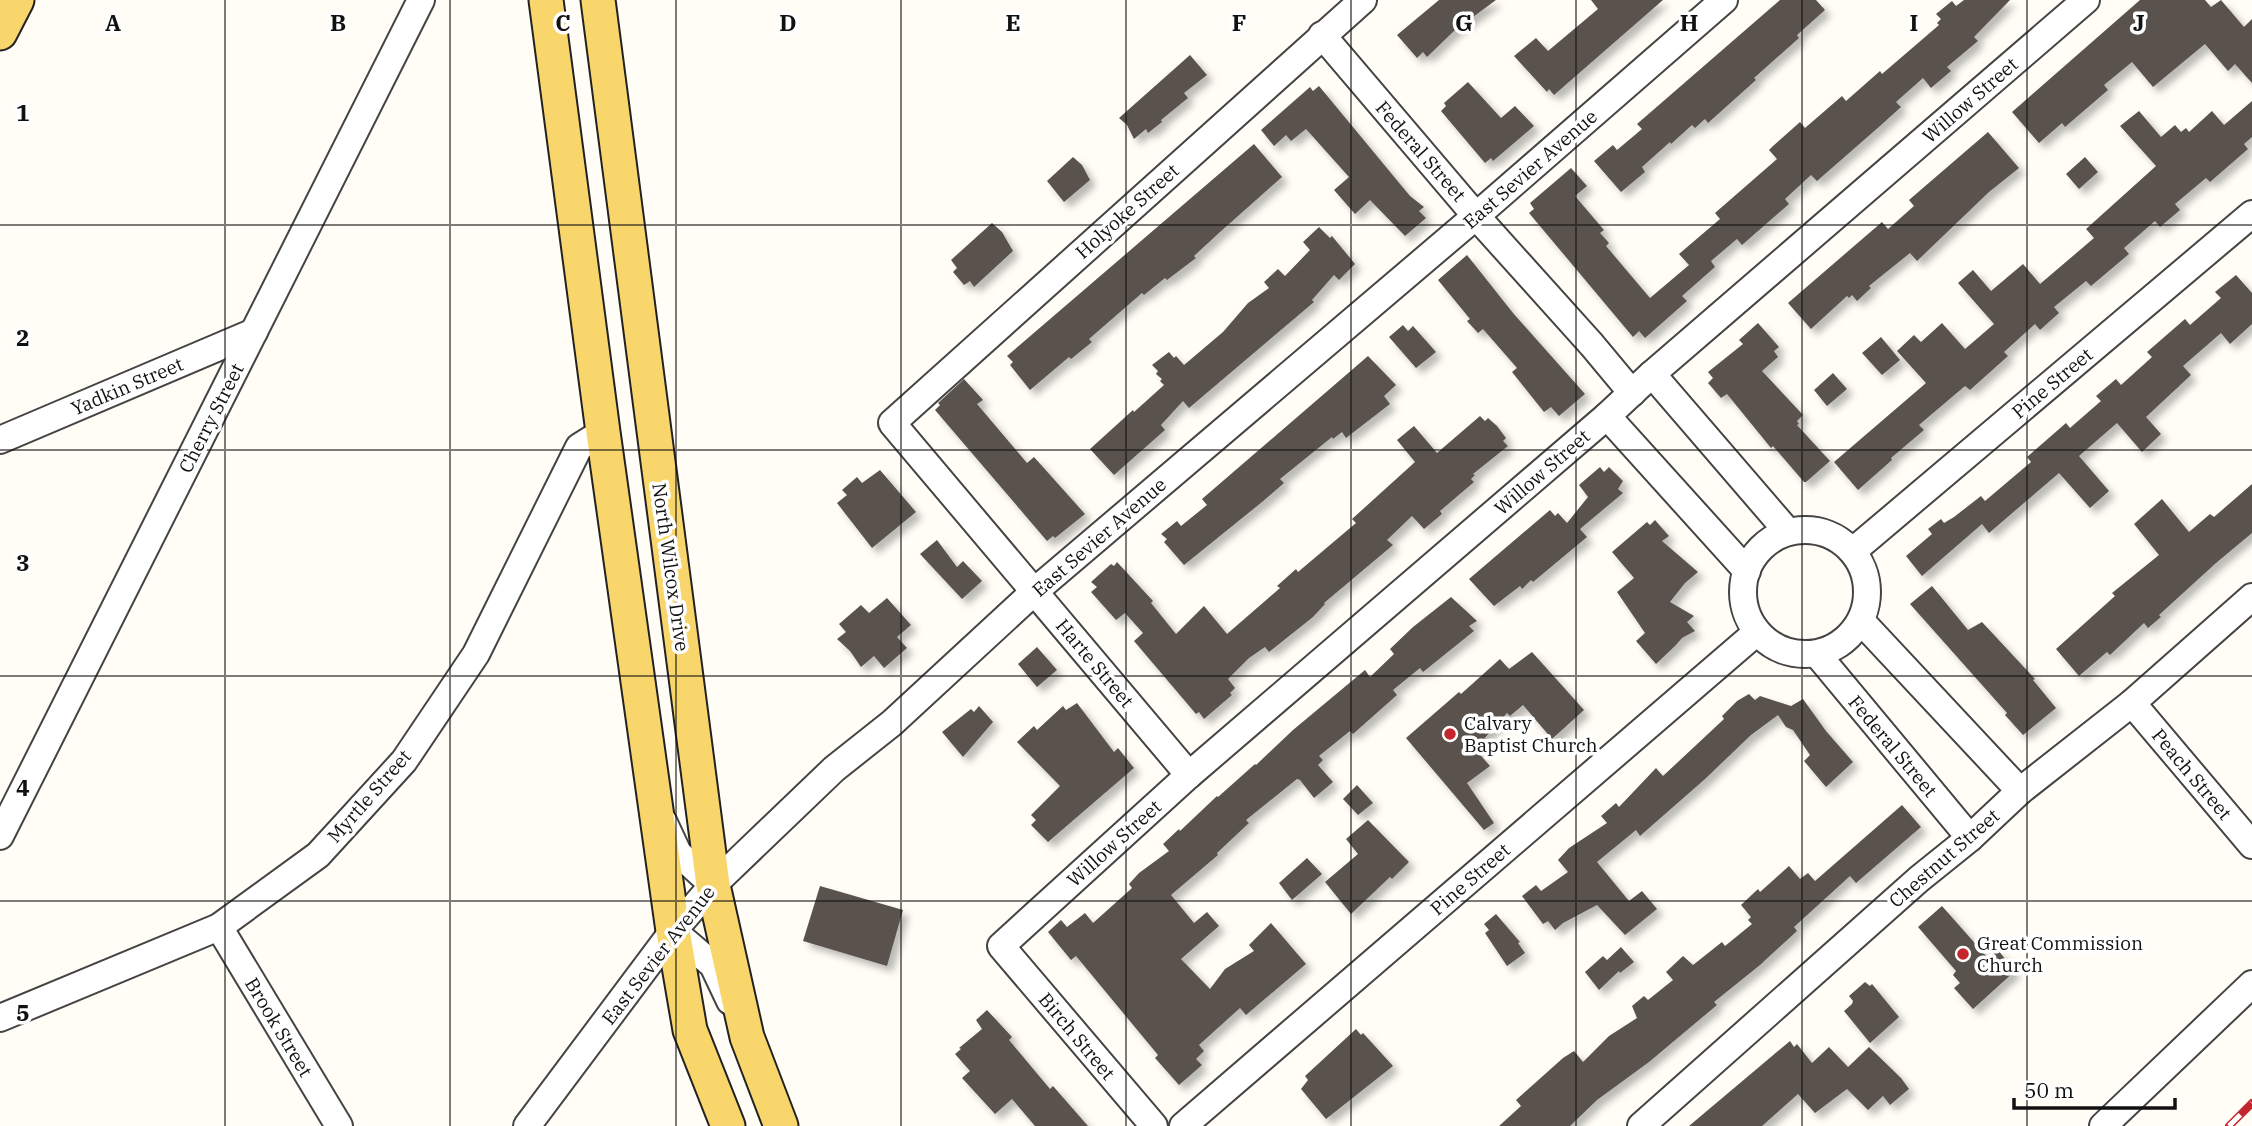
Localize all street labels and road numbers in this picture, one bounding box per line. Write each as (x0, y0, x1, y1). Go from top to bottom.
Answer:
street label: Willow Street (1917, 52, 2023, 148)
street label: Federal Street (1371, 96, 1471, 206)
street label: East Sevier Avenue (1458, 104, 1602, 234)
street label: Holyoke Street (1070, 158, 1184, 264)
street label: Pine Street (2007, 342, 2097, 424)
street label: Yadkin Street (67, 351, 187, 420)
street label: Cherry Street (173, 359, 249, 477)
street label: Willow Street (1489, 424, 1595, 520)
street label: East Sevier Avenue (1027, 472, 1171, 602)
street label: North Wilcox Drive (647, 481, 695, 653)
street label: Harte Street (1051, 614, 1139, 713)
street label: Federal Street (1843, 690, 1943, 802)
street label: Peach Street (2147, 724, 2237, 825)
street label: Myrtle Street (322, 744, 416, 848)
street label: Willow Street (1062, 794, 1166, 892)
street label: Chestnut Street (1884, 803, 2004, 913)
street label: Pine Street (1425, 838, 1515, 920)
street label: East Sevier Avenue (596, 881, 720, 1029)
street label: Brook Street (240, 973, 318, 1081)
street label: Birch Street (1034, 987, 1121, 1085)

